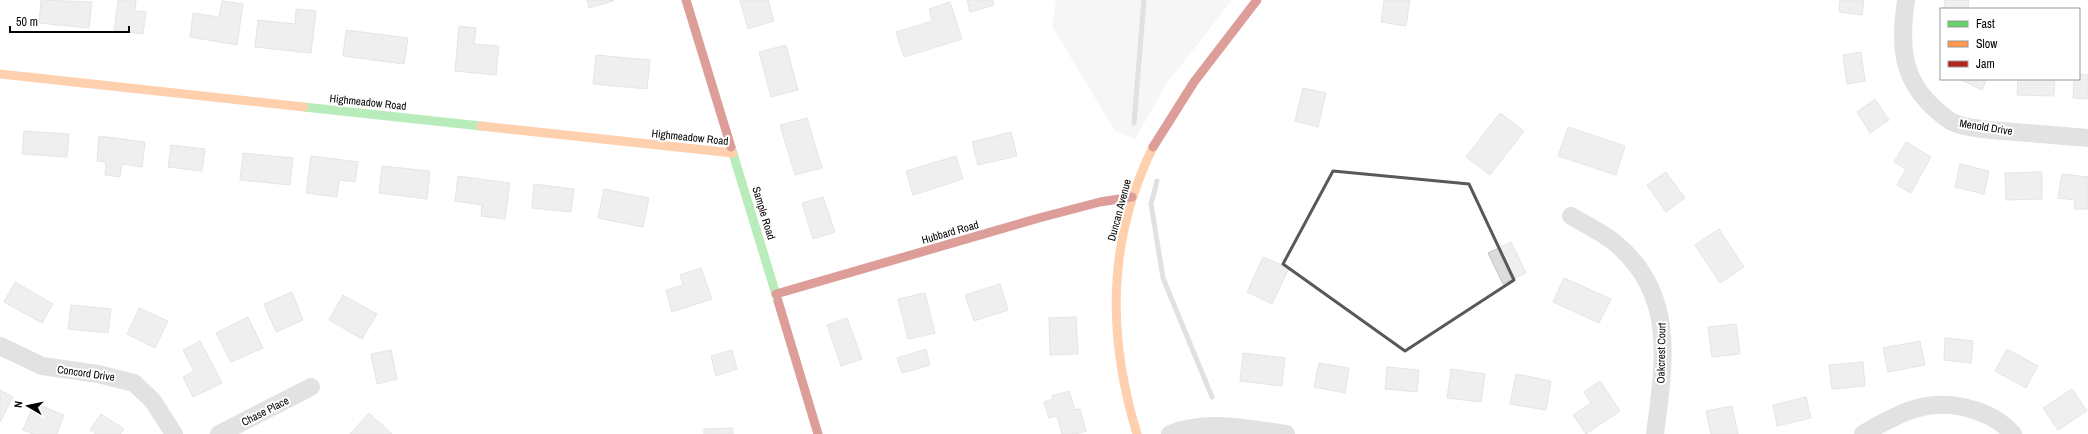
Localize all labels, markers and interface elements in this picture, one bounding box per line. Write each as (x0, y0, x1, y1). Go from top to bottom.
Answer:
scale bar (10, 8, 129, 34)
legend (1940, 8, 2080, 80)
text: 50 m (16, 14, 38, 30)
text: Fast (1976, 16, 1995, 32)
text: Slow (1976, 36, 1998, 52)
text: Jam (1976, 56, 1995, 72)
street label: Highmeadow Road (329, 91, 407, 113)
street label: Menold Drive (1958, 116, 2014, 138)
street label: Highmeadow Road (651, 126, 729, 148)
street label: Duncan Avenue (1104, 177, 1134, 243)
street label: Sample Road (749, 185, 779, 241)
street label: Hubbard Road (920, 217, 980, 247)
street label: Oakcrest Court (1653, 322, 1669, 383)
street label: Concord Drive (56, 362, 116, 384)
north arrow (8, 386, 48, 426)
street label: Chase Place (239, 393, 291, 429)
text: N (11, 400, 26, 409)

